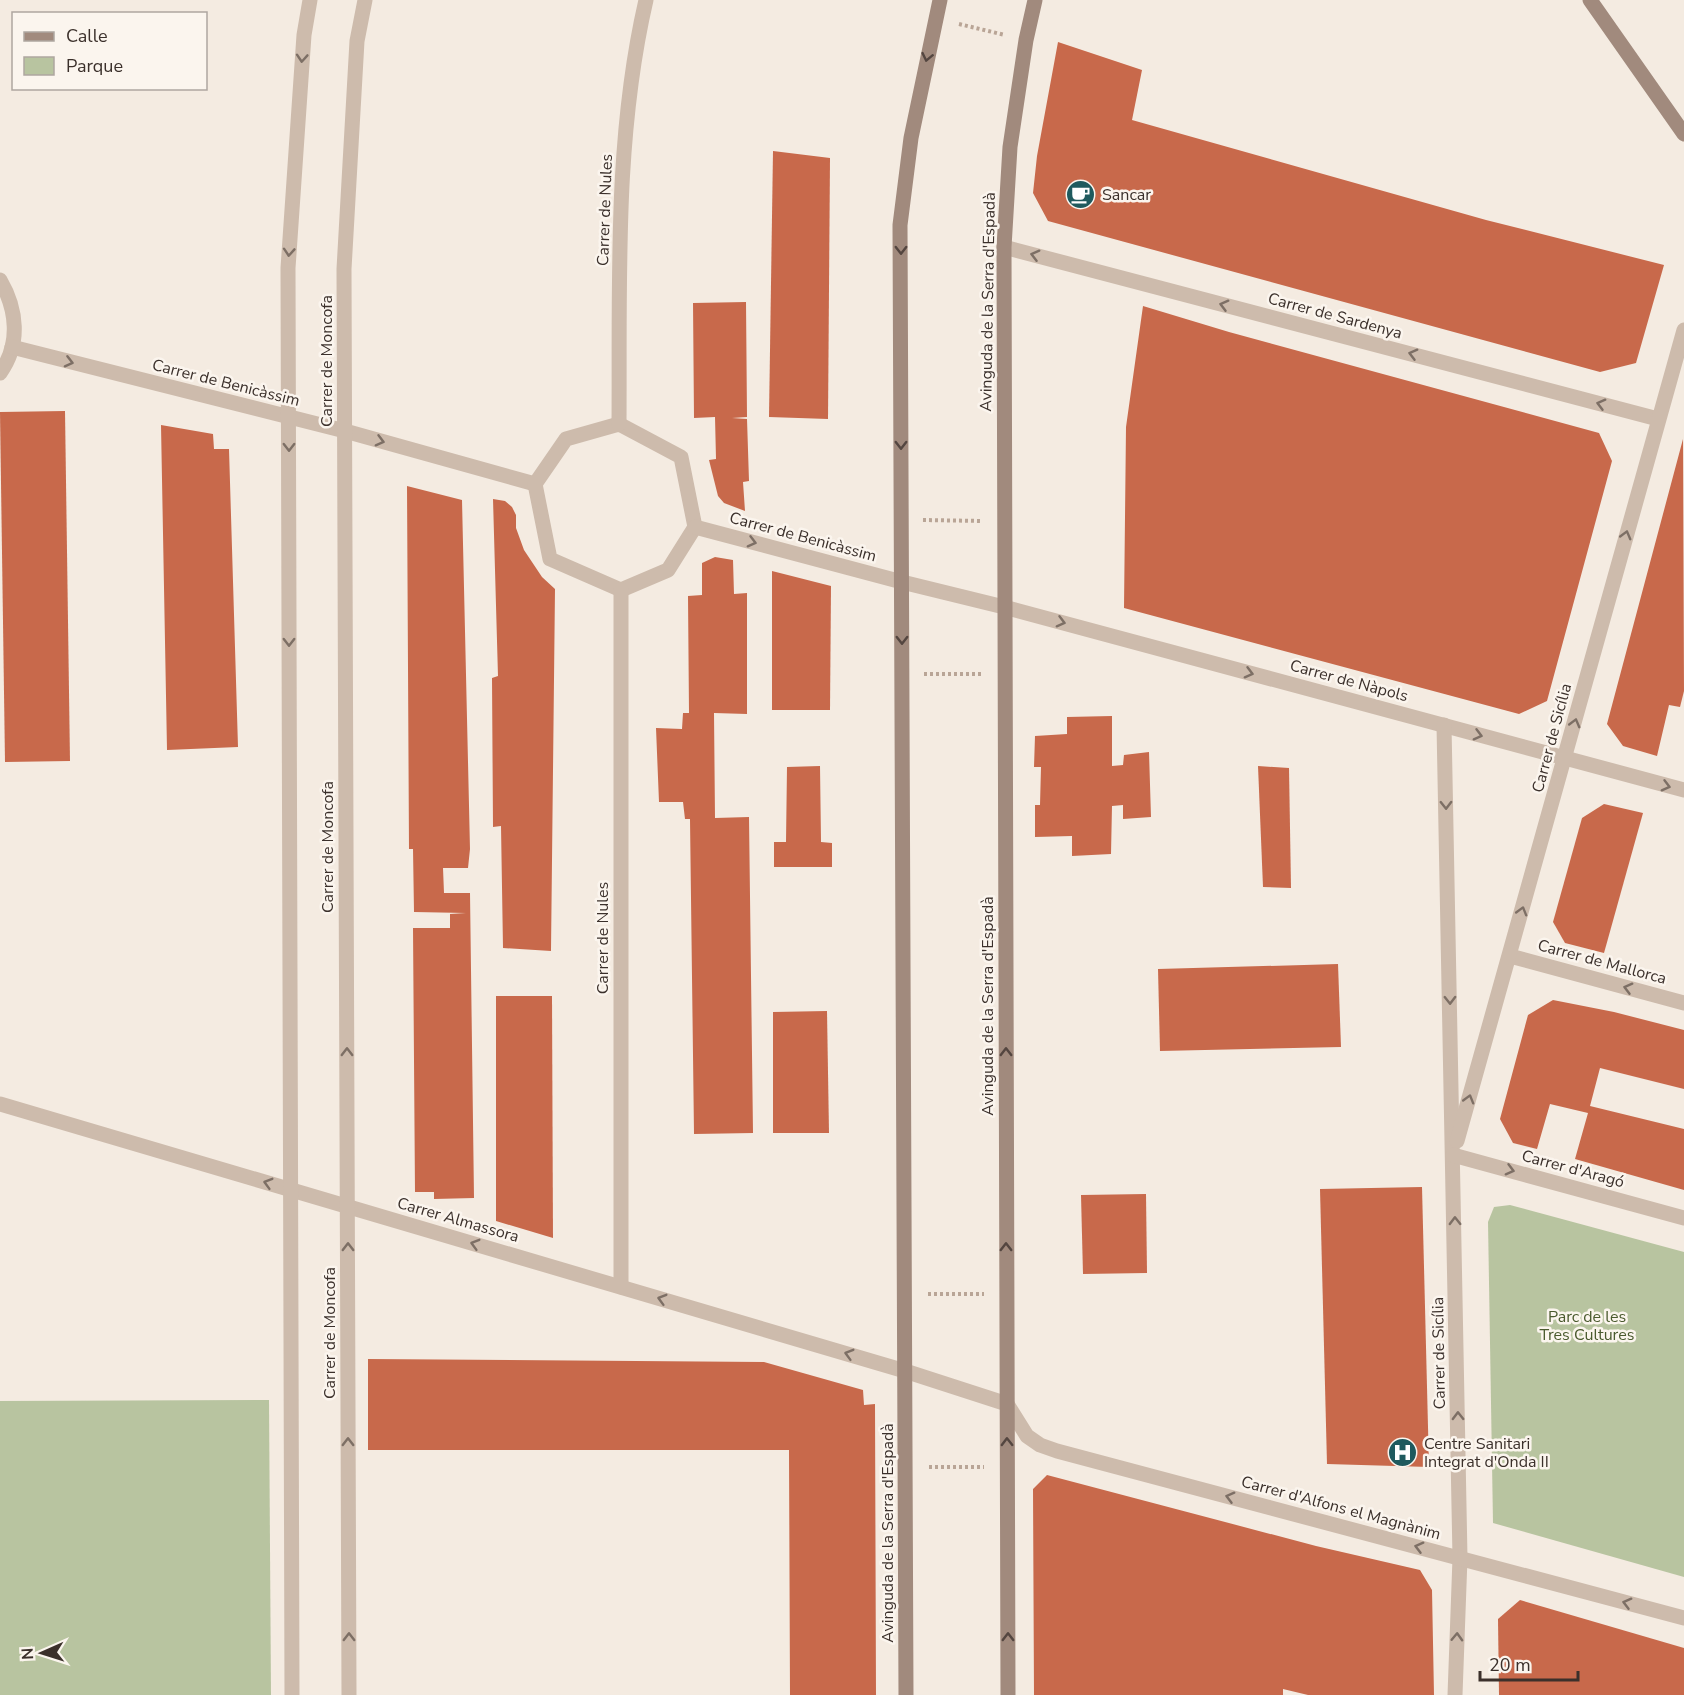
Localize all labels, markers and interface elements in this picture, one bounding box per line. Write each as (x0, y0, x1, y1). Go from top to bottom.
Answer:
legend (12, 12, 207, 90)
text: Calle (66, 24, 108, 48)
one-way arrow (921, 52, 934, 62)
one-way arrow (296, 53, 309, 62)
text: Parque (66, 54, 123, 78)
street label: Carrer de Nules (592, 153, 618, 267)
cafe icon: Sancar (1065, 179, 1097, 211)
place label: Sancar (1102, 184, 1151, 206)
street label: Avinguda de la Serra d'Espadà (975, 192, 1001, 412)
one-way arrow (894, 245, 907, 254)
one-way arrow (283, 248, 296, 257)
one-way arrow (1030, 250, 1040, 263)
street label: Carrer de Sardenya (1266, 288, 1404, 344)
street label: Carrer de Moncofa (316, 295, 338, 427)
one-way arrow (1219, 300, 1230, 312)
one-way arrow (1408, 349, 1418, 362)
one-way arrow (64, 354, 74, 367)
street label: Carrer de Benicàssim (150, 354, 302, 412)
one-way arrow (1596, 399, 1607, 411)
one-way arrow (374, 434, 385, 446)
one-way arrow (895, 440, 907, 449)
one-way arrow (283, 443, 295, 452)
street label: Carrer de Benicàssim (727, 507, 879, 567)
one-way arrow (1619, 530, 1631, 541)
one-way arrow (746, 535, 756, 547)
one-way arrow (1055, 615, 1066, 627)
one-way arrow (896, 635, 908, 644)
one-way arrow (283, 638, 295, 647)
street label: Carrer de Nàpols (1287, 655, 1411, 707)
one-way arrow (1243, 666, 1254, 678)
street label: Carrer de Sicília (1527, 681, 1577, 795)
one-way arrow (1568, 718, 1580, 729)
one-way arrow (1473, 727, 1483, 740)
one-way arrow (1661, 778, 1671, 791)
street label: Carrer de Moncofa (317, 781, 339, 913)
one-way arrow (1439, 800, 1452, 809)
street label: Carrer de Nules (592, 882, 614, 994)
street label: Avinguda de la Serra d'Espadà (977, 896, 999, 1116)
one-way arrow (1515, 906, 1527, 917)
street label: Carrer de Mallorca (1535, 934, 1669, 990)
one-way arrow (1623, 983, 1633, 995)
one-way arrow (1444, 995, 1456, 1004)
one-way arrow (341, 1047, 353, 1056)
one-way arrow (1000, 1047, 1012, 1056)
one-way arrow (1462, 1094, 1474, 1105)
street label: Carrer d'Aragó (1519, 1145, 1627, 1193)
one-way arrow (1505, 1163, 1515, 1176)
one-way arrow (263, 1178, 274, 1190)
street label: Carrer Almassora (395, 1192, 521, 1248)
one-way arrow (1448, 1216, 1461, 1225)
one-way arrow (470, 1239, 481, 1251)
one-way arrow (342, 1242, 354, 1251)
one-way arrow (1000, 1242, 1012, 1251)
street label: Carrer de Moncofa (319, 1267, 341, 1399)
one-way arrow (657, 1294, 668, 1306)
street label: Carrer de Sicília (1427, 1297, 1451, 1409)
park label: Parc de les Tres Cultures (1540, 1306, 1634, 1346)
one-way arrow (844, 1349, 855, 1361)
one-way arrow (1452, 1411, 1464, 1420)
street label: Avinguda de la Serra d'Espadà (877, 1423, 899, 1643)
place label: Centre Sanitari Integrat d'Onda II (1424, 1433, 1549, 1473)
one-way arrow (342, 1437, 354, 1446)
one-way arrow (1001, 1437, 1013, 1446)
hospital icon: Centre Sanitari Integrat d'Onda II (1387, 1437, 1419, 1469)
street label: Carrer d'Alfons el Magnànim (1239, 1471, 1443, 1545)
one-way arrow (1225, 1492, 1235, 1505)
one-way arrow (1414, 1542, 1424, 1555)
one-way arrow (1623, 1598, 1633, 1610)
north arrow (12, 1623, 72, 1683)
one-way arrow (343, 1632, 355, 1641)
one-way arrow (1002, 1632, 1014, 1641)
one-way arrow (1451, 1632, 1464, 1641)
scale bar (1480, 1644, 1578, 1682)
text: N (17, 1647, 39, 1660)
text: 20 m (1489, 1653, 1531, 1677)

